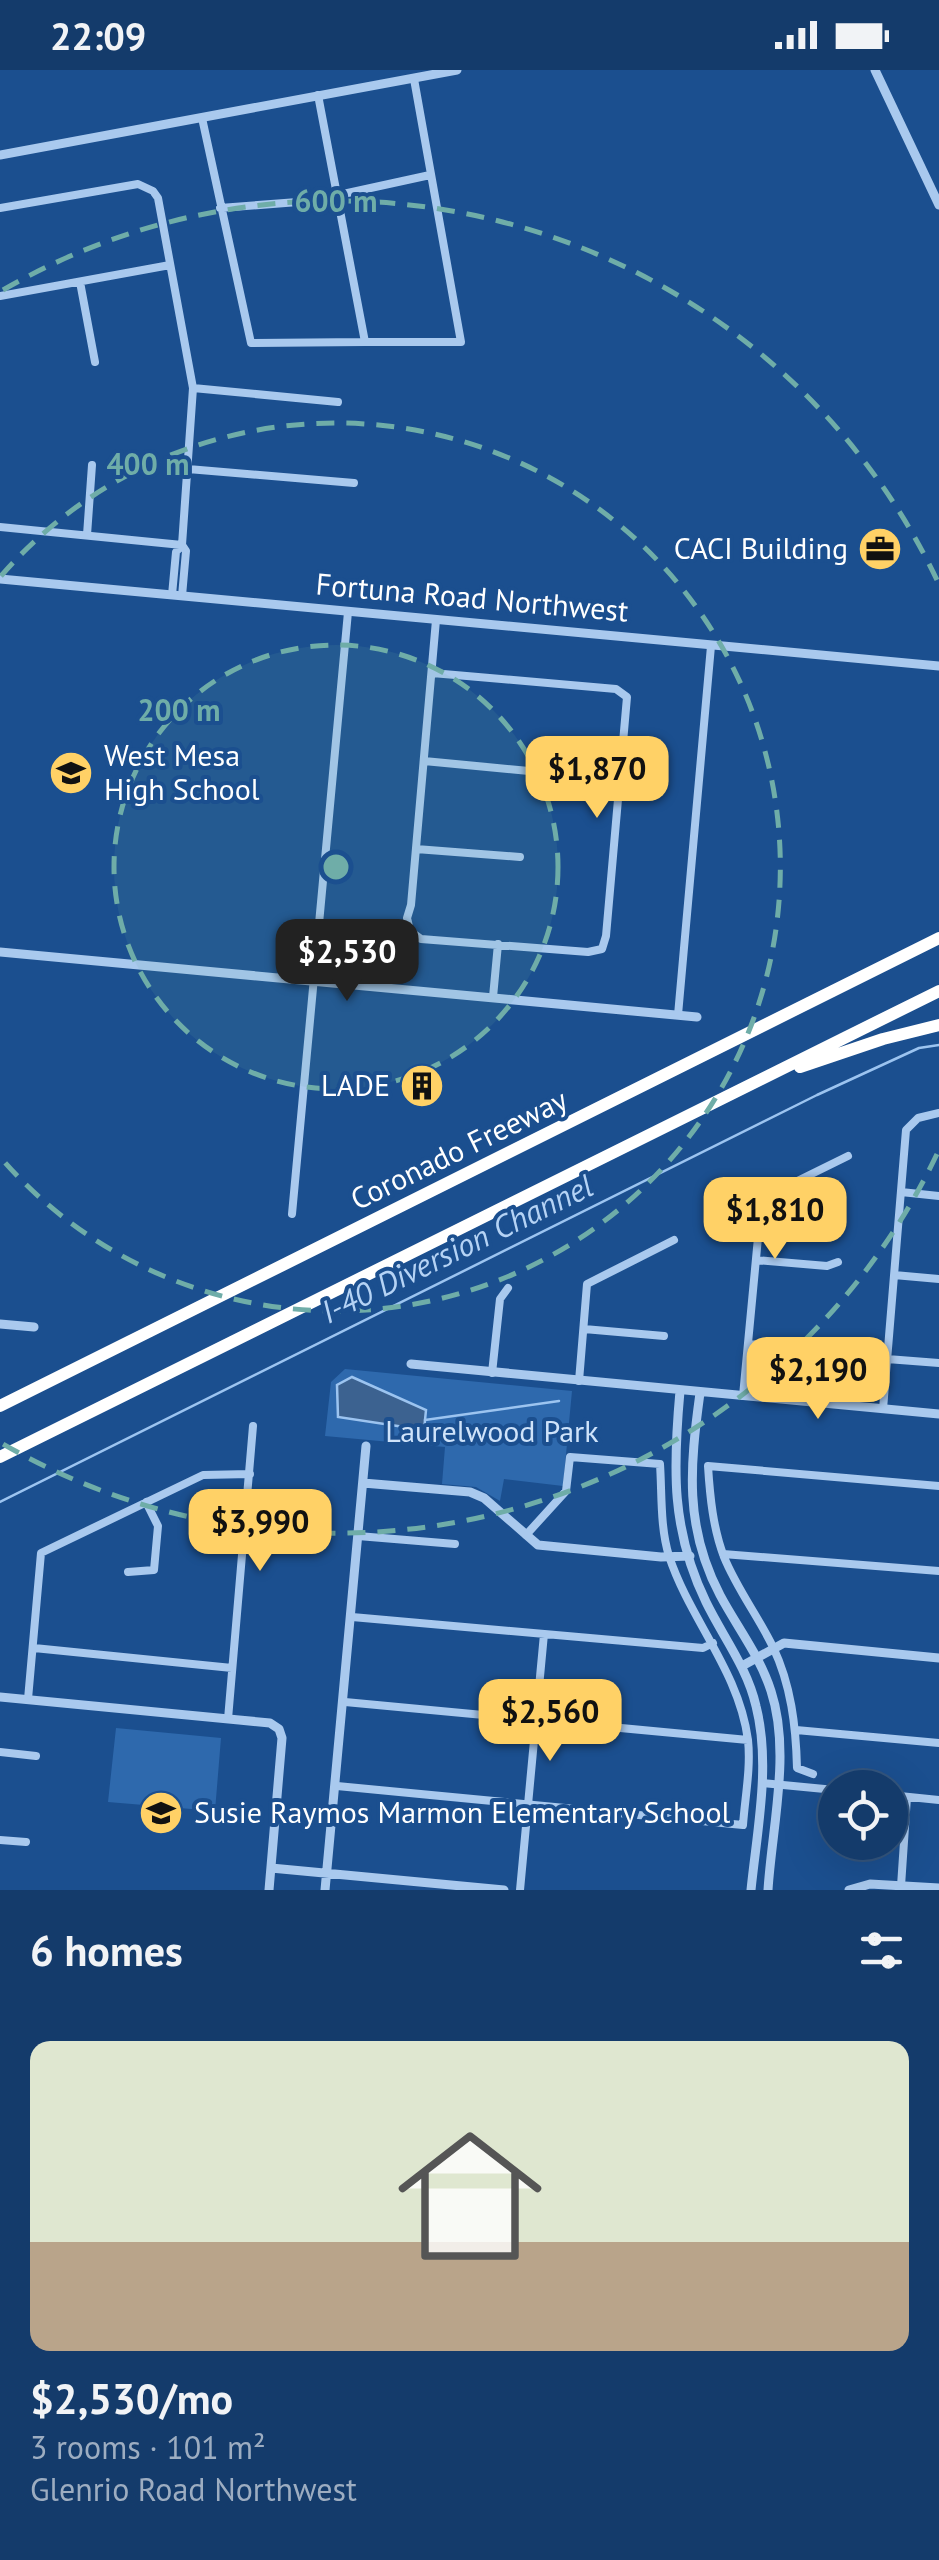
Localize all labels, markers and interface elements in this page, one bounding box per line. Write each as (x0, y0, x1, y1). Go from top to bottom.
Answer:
text: 22:09 (50, 11, 146, 60)
text: 600 m (295, 181, 377, 220)
text: 400 m (107, 444, 189, 483)
office icon: CACI Building (857, 526, 903, 572)
place label: CACI Building (674, 528, 848, 567)
street label: Fortuna Road Northwest (314, 563, 630, 630)
text: 200 m (138, 690, 220, 729)
place label: West Mesa High School (104, 735, 260, 808)
pin: $1,870 (516, 736, 678, 821)
text: $1,870 (548, 747, 646, 789)
school or university icon: West Mesa High School (48, 750, 94, 796)
centre of rings (318, 849, 354, 885)
pin: $2,530 (266, 919, 428, 1004)
text: $2,530 (298, 930, 396, 972)
building icon: LADE (399, 1063, 445, 1109)
place label: LADE (321, 1065, 390, 1104)
street label: Coronado Freeway (344, 1079, 573, 1218)
water label: I-40 Diversion Channel (314, 1164, 600, 1332)
pin: $1,810 (694, 1177, 856, 1262)
text: $1,810 (726, 1188, 824, 1230)
pin: $2,190 (737, 1337, 899, 1422)
text: $2,190 (769, 1348, 867, 1390)
park label: Laurelwood Park (385, 1411, 599, 1450)
pin: $3,990 (179, 1489, 341, 1574)
text: $3,990 (211, 1500, 309, 1542)
pin: $2,560 (469, 1679, 631, 1764)
text: $2,560 (501, 1690, 599, 1732)
map controls (818, 1770, 908, 1860)
button: locate (818, 1770, 908, 1860)
school or university icon: Susie Raymos Marmon Elementary School (138, 1790, 184, 1836)
place label: Susie Raymos Marmon Elementary School (194, 1792, 730, 1831)
text: 6 homes (30, 1923, 183, 1978)
icon: filters (854, 1923, 909, 1978)
icon: home (380, 2106, 560, 2286)
text: $2,530/mo (30, 2371, 233, 2426)
text: 3 rooms · 101 m² (30, 2426, 266, 2468)
text: Glenrio Road Northwest (30, 2468, 357, 2510)

